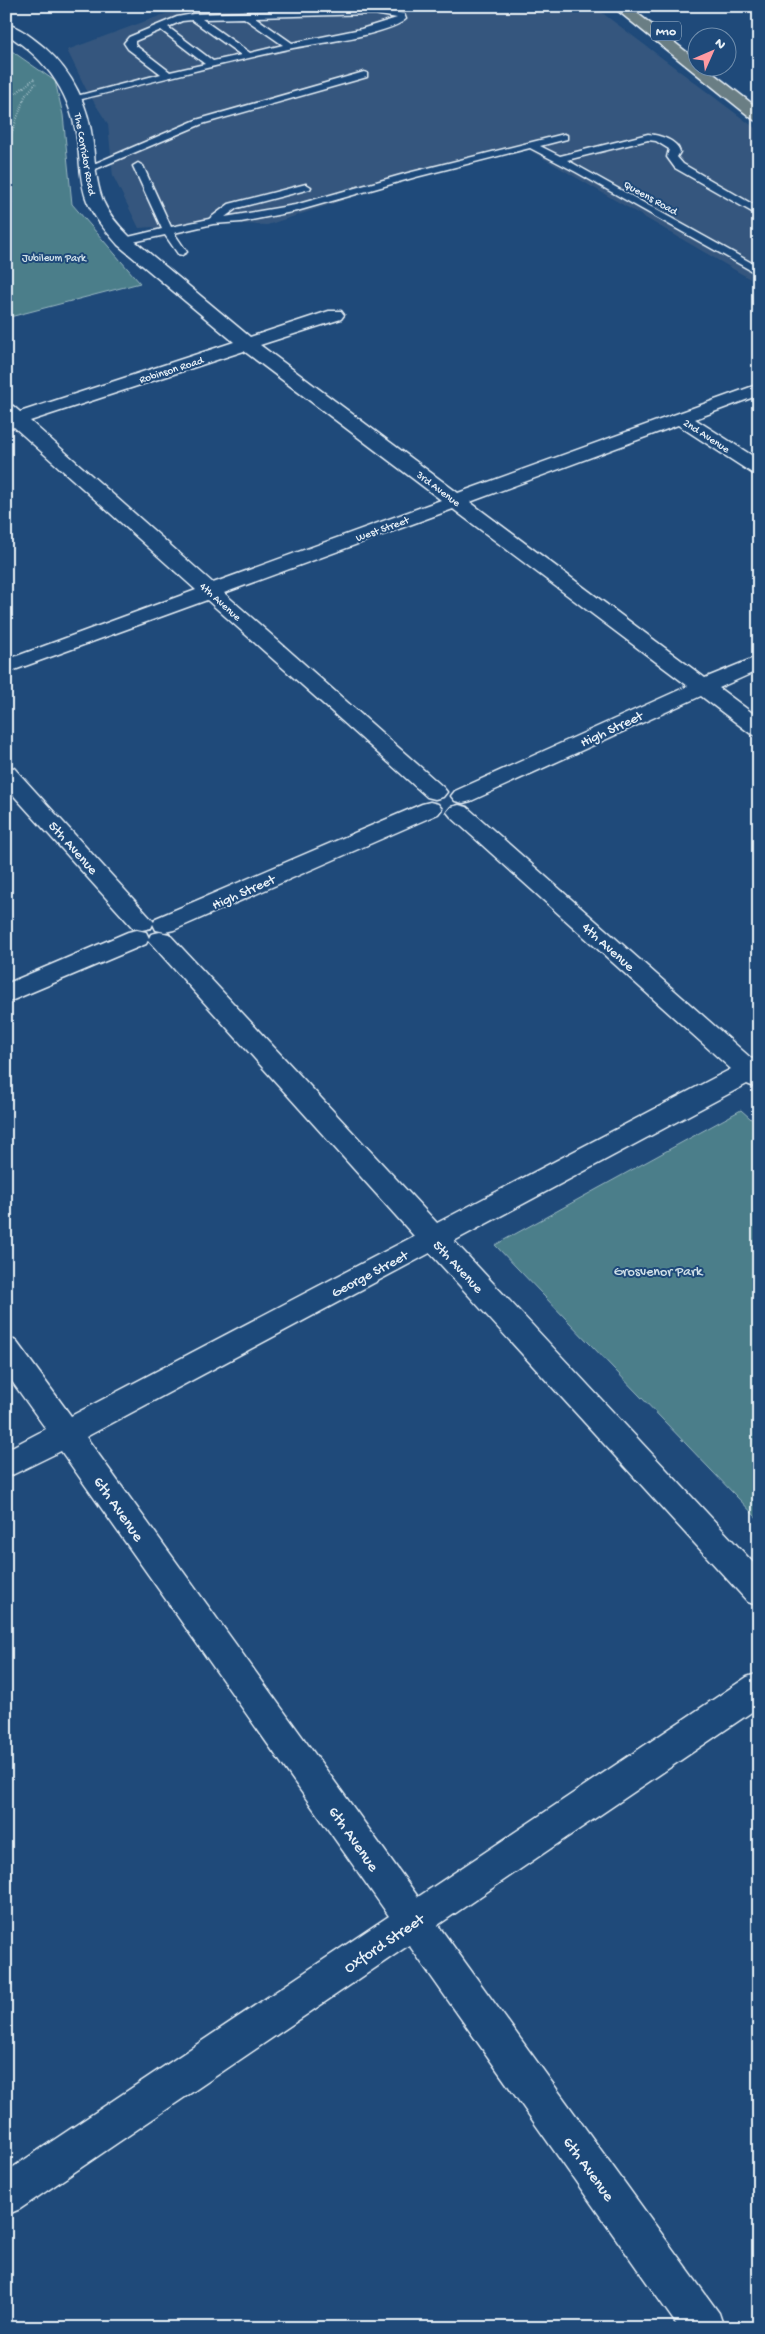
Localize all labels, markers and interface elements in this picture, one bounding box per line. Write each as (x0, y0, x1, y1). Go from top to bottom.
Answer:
road number: M10 (651, 22, 681, 40)
north arrow (688, 28, 738, 78)
text: N (710, 35, 729, 54)
street label: The Corridor Road (71, 111, 97, 198)
street label: Queens Road (621, 179, 680, 219)
park label: Jubileum Park (22, 253, 87, 265)
street label: Robinson Road (138, 354, 207, 387)
street label: 2nd Avenue (681, 417, 732, 456)
street label: 3rd Avenue (413, 469, 462, 510)
street label: West Street (355, 514, 412, 545)
street label: 4th Avenue (197, 581, 243, 624)
street label: High Street (578, 708, 647, 752)
street label: 5th Avenue (44, 818, 101, 879)
street label: High Street (210, 871, 279, 915)
street label: 4th Avenue (577, 920, 638, 977)
street label: 5th Avenue (428, 1238, 486, 1298)
street label: George Street (329, 1247, 412, 1302)
park label: Grosvenor Park (614, 1264, 704, 1281)
street label: 6th Avenue (88, 1474, 147, 1547)
street label: 6th Avenue (323, 1804, 382, 1877)
street label: Oxford Street (341, 1910, 430, 1979)
street label: 6th Avenue (557, 2134, 617, 2207)

